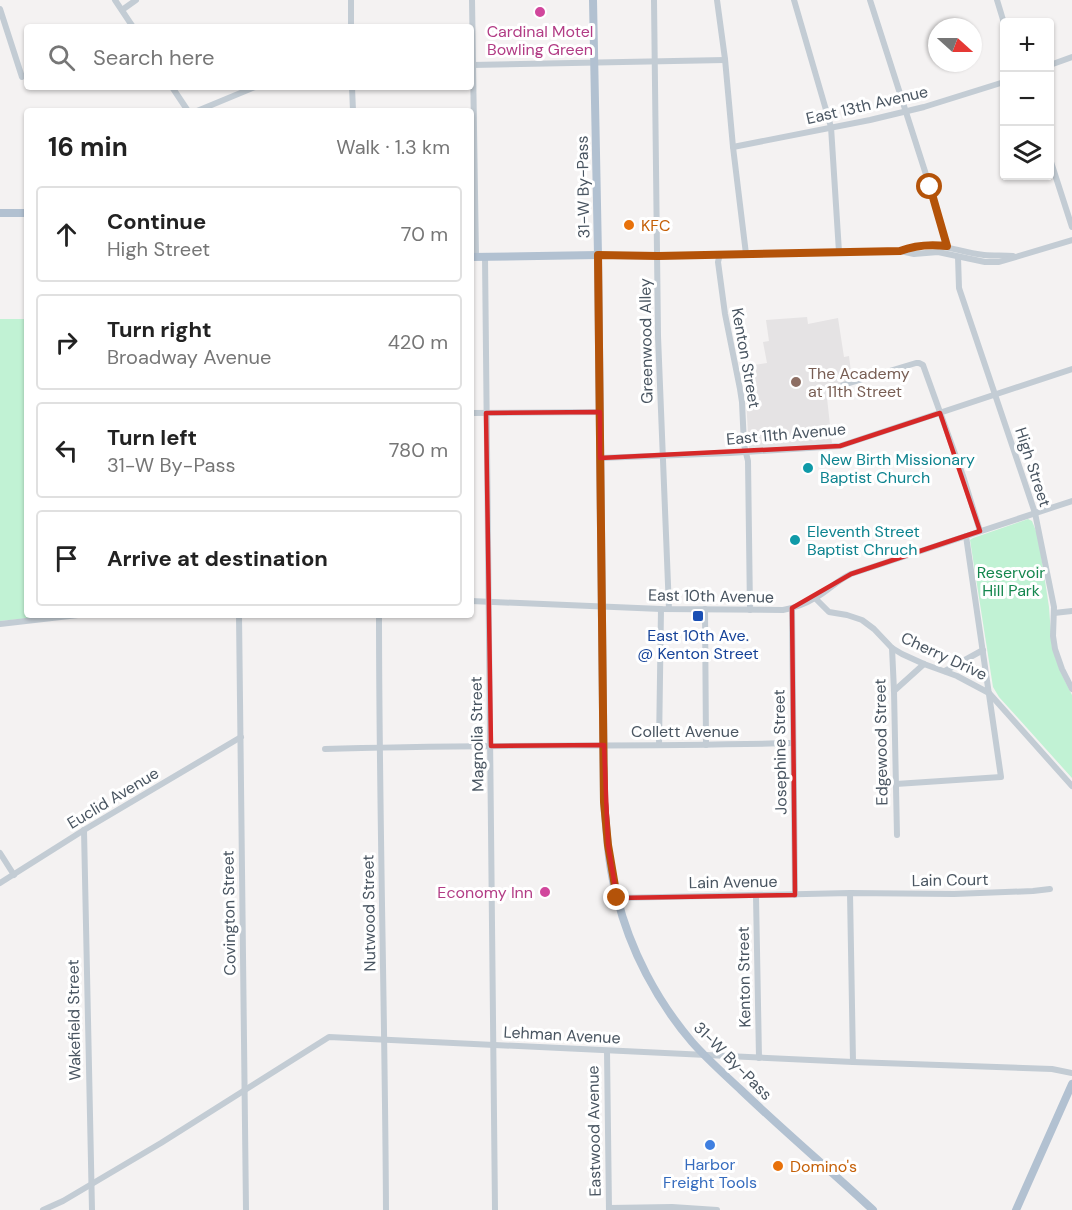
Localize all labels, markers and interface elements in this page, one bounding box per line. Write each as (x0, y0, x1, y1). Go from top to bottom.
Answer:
marker: Cardinal Motel Bowling Green (533, 5, 547, 19)
north arrow (928, 18, 982, 72)
map controls (1000, 18, 1054, 180)
button: + (1000, 18, 1054, 72)
place label: Cardinal Motel Bowling Green (487, 21, 593, 60)
search box (24, 24, 474, 90)
icon: search (45, 41, 78, 74)
text: Search here (93, 43, 214, 72)
button: − (1000, 72, 1054, 126)
street label: East 13th Avenue (804, 81, 930, 129)
button: layers (1000, 126, 1054, 180)
text: 16 min (48, 130, 128, 164)
text: Walk · 1.3 km (336, 134, 450, 160)
street label: 31-W By-Pass (572, 135, 594, 239)
route start (916, 173, 942, 199)
text: Continue (107, 207, 206, 236)
place label: KFC (641, 215, 670, 236)
icon: ahead (50, 218, 83, 251)
marker: KFC (622, 218, 636, 232)
text: 70 m (401, 221, 448, 247)
text: High Street (107, 236, 210, 262)
street label: Greenwood Alley (634, 278, 658, 404)
street label: Kenton Street (727, 306, 765, 410)
text: Turn right (107, 315, 212, 344)
icon: right (50, 326, 83, 359)
text: 420 m (388, 329, 448, 355)
text: Broadway Avenue (107, 344, 271, 370)
place label: The Academy at 11th Street (808, 363, 910, 402)
marker: The Academy at 11th Street (789, 375, 803, 389)
street label: East 11th Avenue (725, 418, 847, 450)
text: Turn left (107, 423, 197, 452)
street label: High Street (1010, 425, 1056, 509)
icon: left (50, 434, 83, 467)
text: 780 m (389, 437, 448, 463)
place label: New Birth Missionary Baptist Church (820, 449, 975, 488)
text: 31-W By-Pass (107, 452, 236, 478)
marker: New Birth Missionary Baptist Church (801, 461, 815, 475)
place label: Eleventh Street Baptist Chruch (807, 521, 920, 560)
marker: Eleventh Street Baptist Chruch (788, 533, 802, 547)
icon: arrive (50, 542, 83, 575)
text: Arrive at destination (107, 544, 328, 573)
park label: Reservoir Hill Park (977, 562, 1045, 601)
street label: East 10th Avenue (648, 584, 774, 608)
marker: East 10th Ave. @ Kenton Street (691, 609, 705, 623)
place label: East 10th Ave. @ Kenton Street (637, 625, 759, 664)
street label: Cherry Drive (898, 627, 990, 685)
street label: Magnolia Street (465, 676, 489, 792)
street label: Edgewood Street (869, 678, 893, 806)
street label: Josephine Street (768, 689, 792, 815)
street label: Collett Avenue (631, 721, 739, 742)
street label: Euclid Avenue (63, 762, 163, 834)
street label: Covington Street (217, 850, 241, 976)
street label: Nutwood Street (357, 854, 381, 972)
street label: Lain Court (911, 869, 989, 891)
street label: Lain Avenue (688, 871, 778, 893)
place label: Economy Inn (437, 882, 533, 903)
route end (603, 884, 629, 910)
marker: Economy Inn (538, 885, 552, 899)
street label: Kenton Street (733, 926, 755, 1028)
street label: Wakefield Street (62, 959, 86, 1081)
street label: 31-W By-Pass (689, 1017, 777, 1105)
street label: Lehman Avenue (503, 1021, 621, 1049)
street label: Eastwood Avenue (582, 1065, 606, 1197)
marker: Harbor Freight Tools (703, 1138, 717, 1152)
place label: Harbor Freight Tools (663, 1154, 757, 1193)
place label: Domino's (790, 1156, 857, 1177)
marker: Domino's (771, 1159, 785, 1173)

